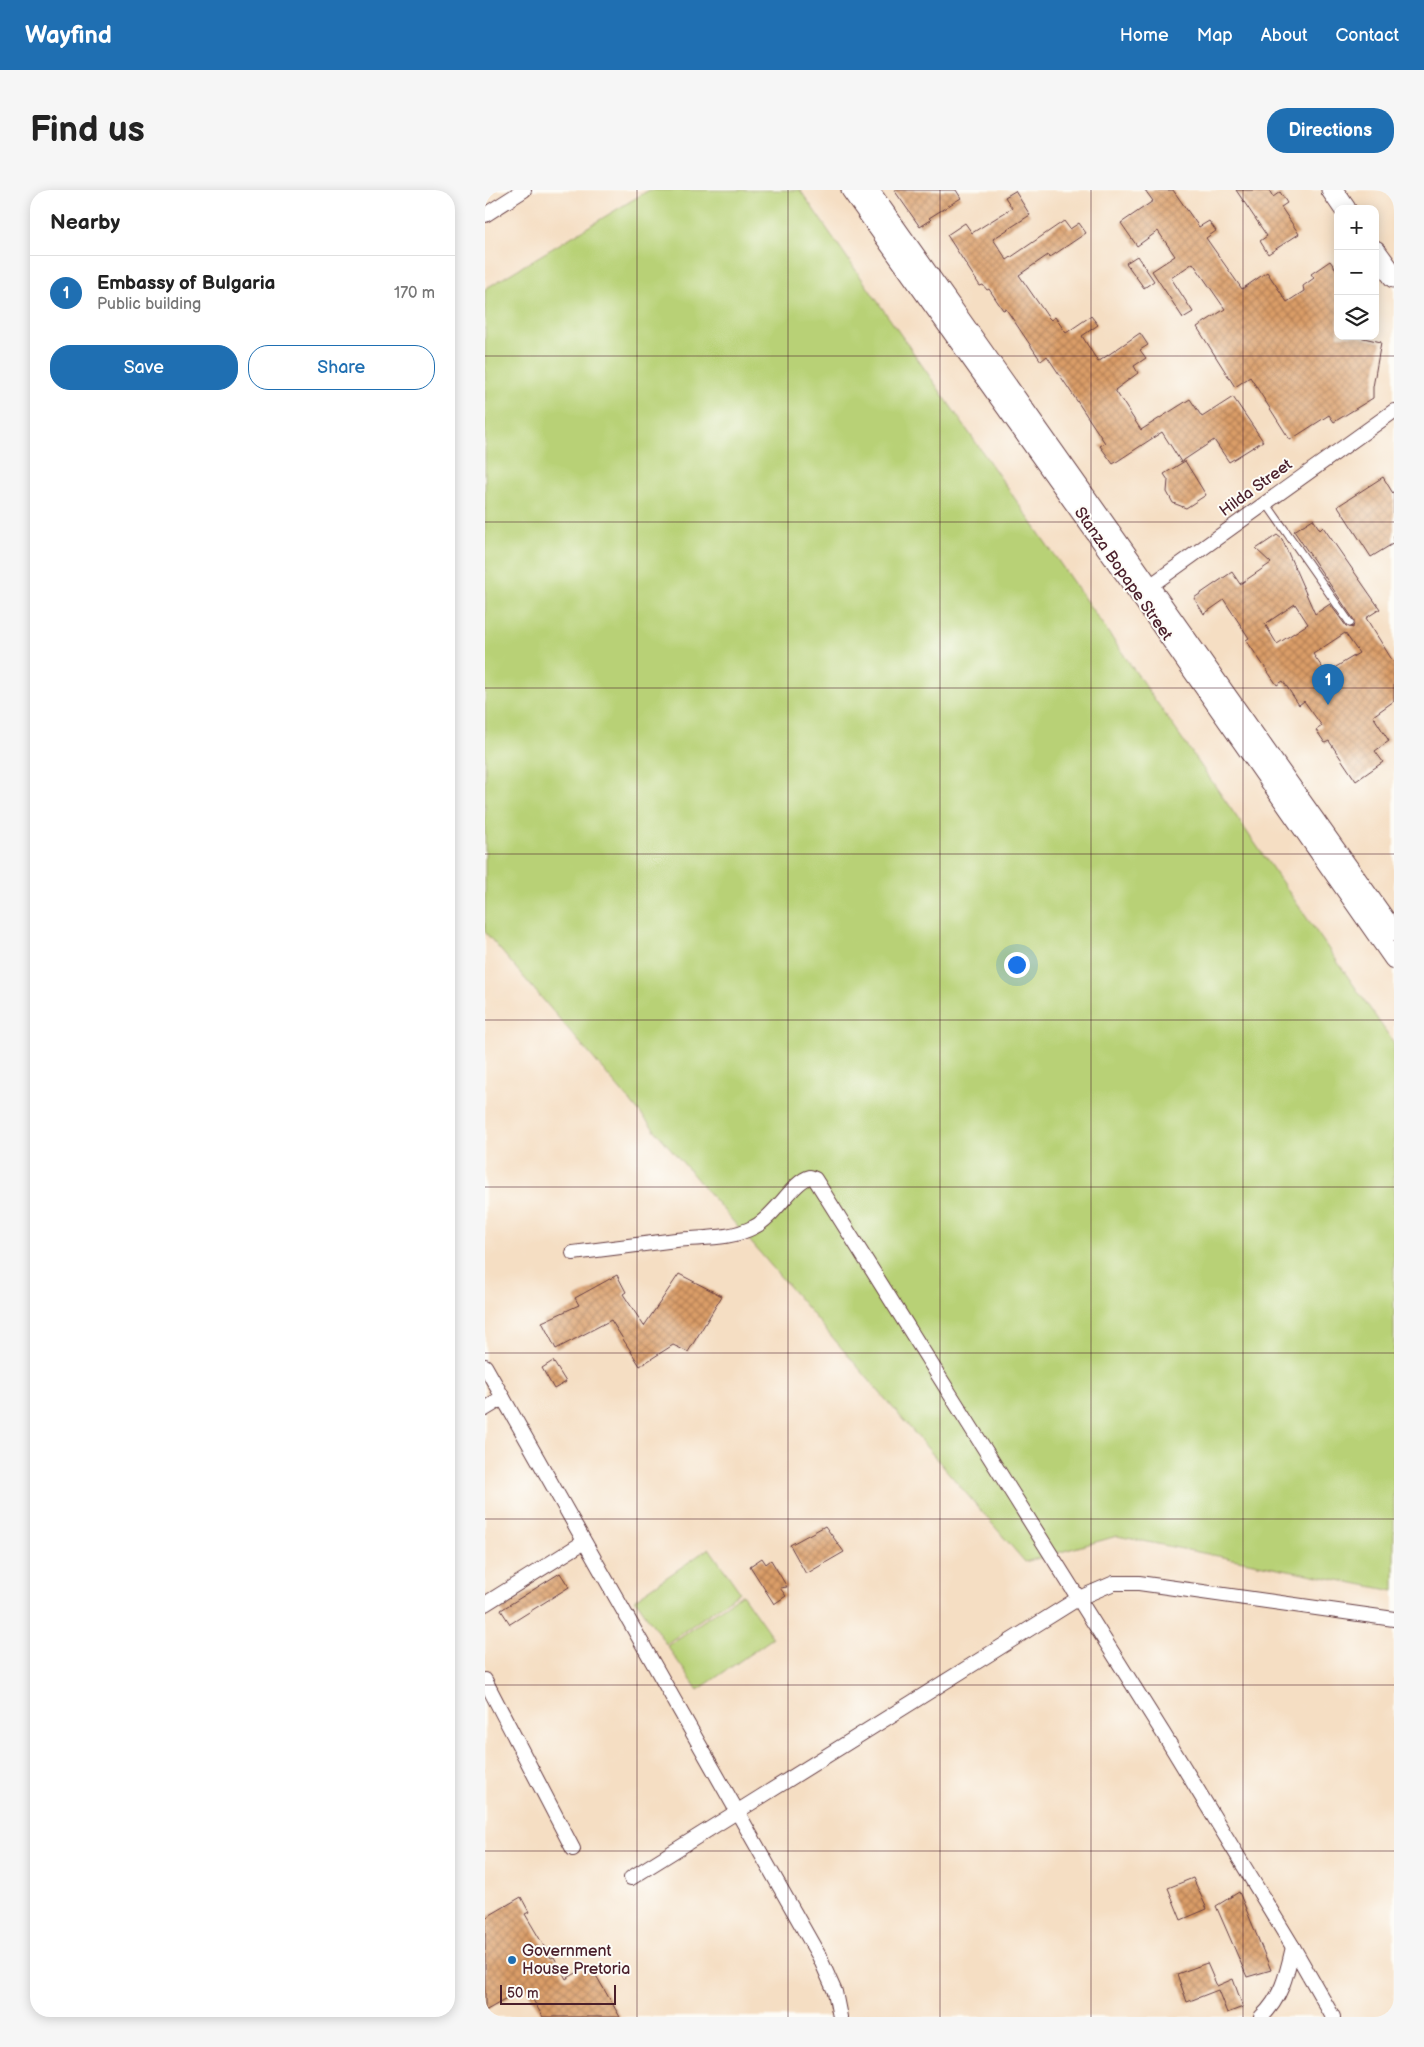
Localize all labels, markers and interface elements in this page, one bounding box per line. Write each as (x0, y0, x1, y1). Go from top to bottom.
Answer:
text: Wayfind (25, 21, 112, 50)
text: Home (1120, 25, 1169, 46)
text: Map (1197, 25, 1233, 46)
text: About (1261, 25, 1308, 46)
text: Contact (1336, 25, 1399, 46)
button: Directions (1267, 108, 1394, 153)
text: Find us (30, 109, 145, 152)
map controls (1334, 205, 1379, 340)
button: + (1334, 205, 1379, 250)
text: Nearby (50, 210, 120, 235)
button: − (1334, 250, 1379, 295)
text: Embassy of Bulgaria (97, 272, 275, 295)
text: 1 (63, 284, 69, 303)
text: 170 m (394, 284, 435, 303)
text: Public building (97, 295, 201, 314)
button: layers (1334, 295, 1379, 340)
button: Save (50, 345, 238, 390)
button: Share (248, 345, 435, 390)
street label: Hilda Street (1216, 455, 1296, 521)
street label: Stanza Bopape Street (1070, 504, 1176, 644)
pin: 1 (1312, 664, 1344, 705)
your location (1004, 952, 1030, 978)
place label: Government House Pretoria (522, 1942, 630, 1979)
marker: Government House Pretoria (506, 1954, 518, 1966)
scale bar (500, 1982, 616, 2005)
text: 50 m (507, 1985, 539, 2002)

